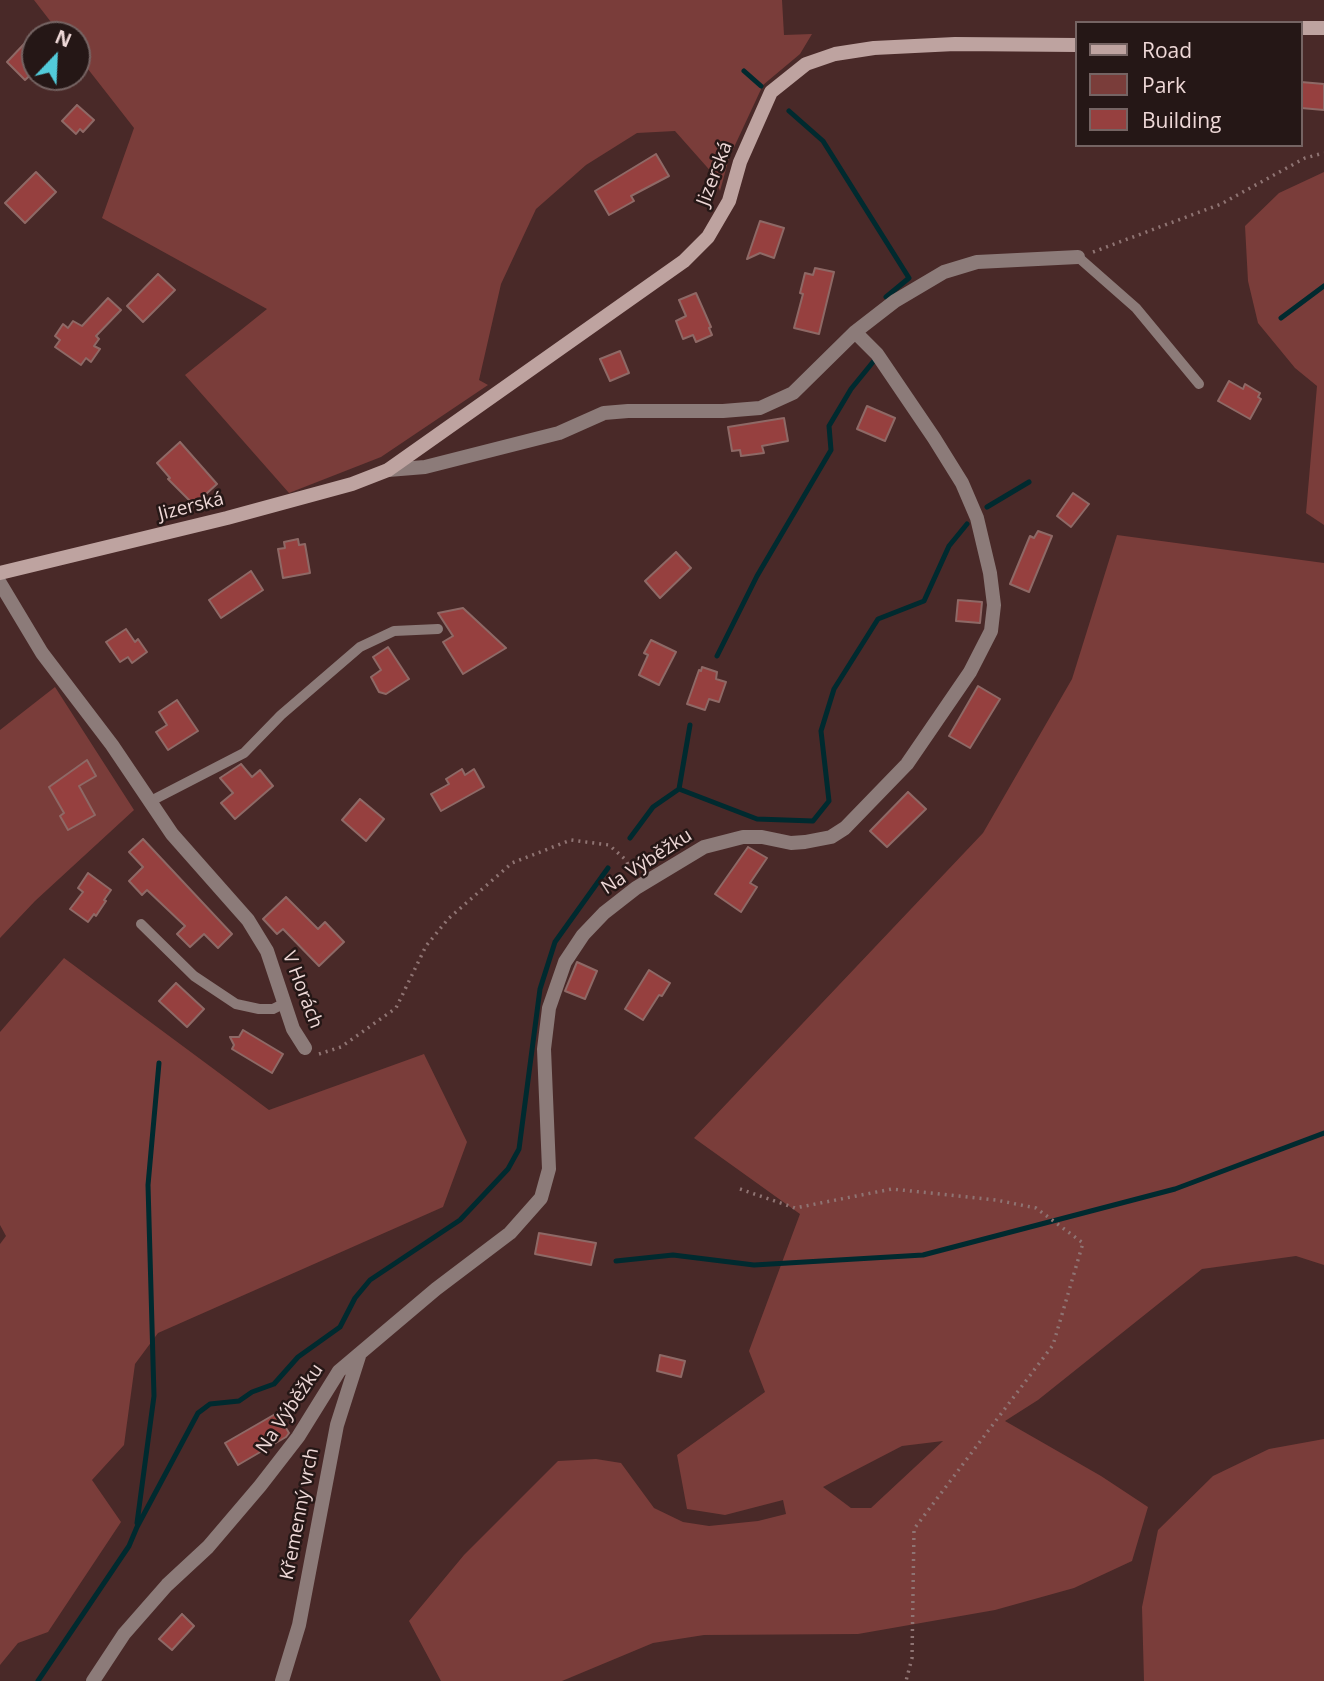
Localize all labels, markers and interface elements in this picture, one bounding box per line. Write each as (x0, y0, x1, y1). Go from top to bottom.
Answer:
north arrow (21, 21, 91, 91)
legend (1076, 21, 1303, 147)
text: N (51, 24, 76, 53)
text: Road (1142, 36, 1192, 64)
text: Park (1142, 71, 1186, 99)
text: Building (1142, 106, 1221, 134)
street label: Jizerská (692, 139, 738, 209)
street label: Jizerská (156, 488, 226, 526)
street label: Na Výběžku (597, 824, 697, 900)
street label: V Horách (277, 948, 327, 1032)
street label: Na Výběžku (252, 1360, 328, 1458)
street label: Křemenný vrch (276, 1446, 324, 1582)

